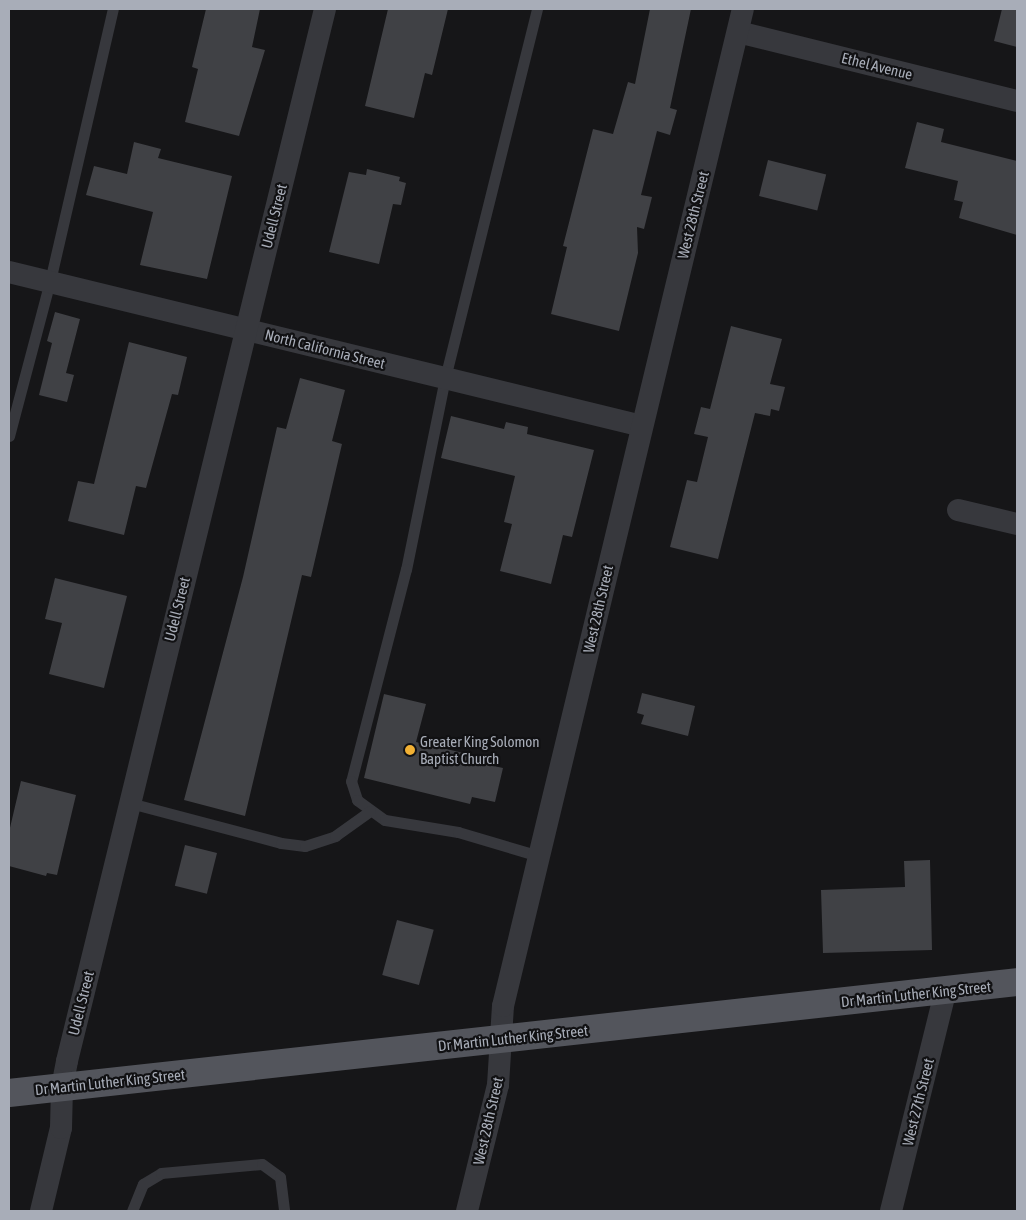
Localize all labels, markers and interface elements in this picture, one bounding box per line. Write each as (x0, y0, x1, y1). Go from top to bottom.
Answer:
street label: Ethel Avenue (840, 49, 914, 83)
street label: West 28th Street (673, 169, 713, 261)
street label: Udell Street (257, 182, 291, 250)
street label: North California Street (263, 325, 387, 373)
street label: West 28th Street (579, 563, 617, 655)
street label: Udell Street (160, 575, 194, 643)
place label: Greater King Solomon Baptist Church (420, 732, 540, 767)
marker: Greater King Solomon Baptist Church (404, 744, 416, 756)
street label: Udell Street (64, 969, 98, 1037)
street label: Dr Martin Luther King Street (840, 977, 992, 1011)
street label: Dr Martin Luther King Street (437, 1021, 589, 1055)
street label: West 27th Street (898, 1056, 938, 1148)
street label: Dr Martin Luther King Street (34, 1065, 186, 1099)
street label: West 28th Street (469, 1075, 507, 1167)

